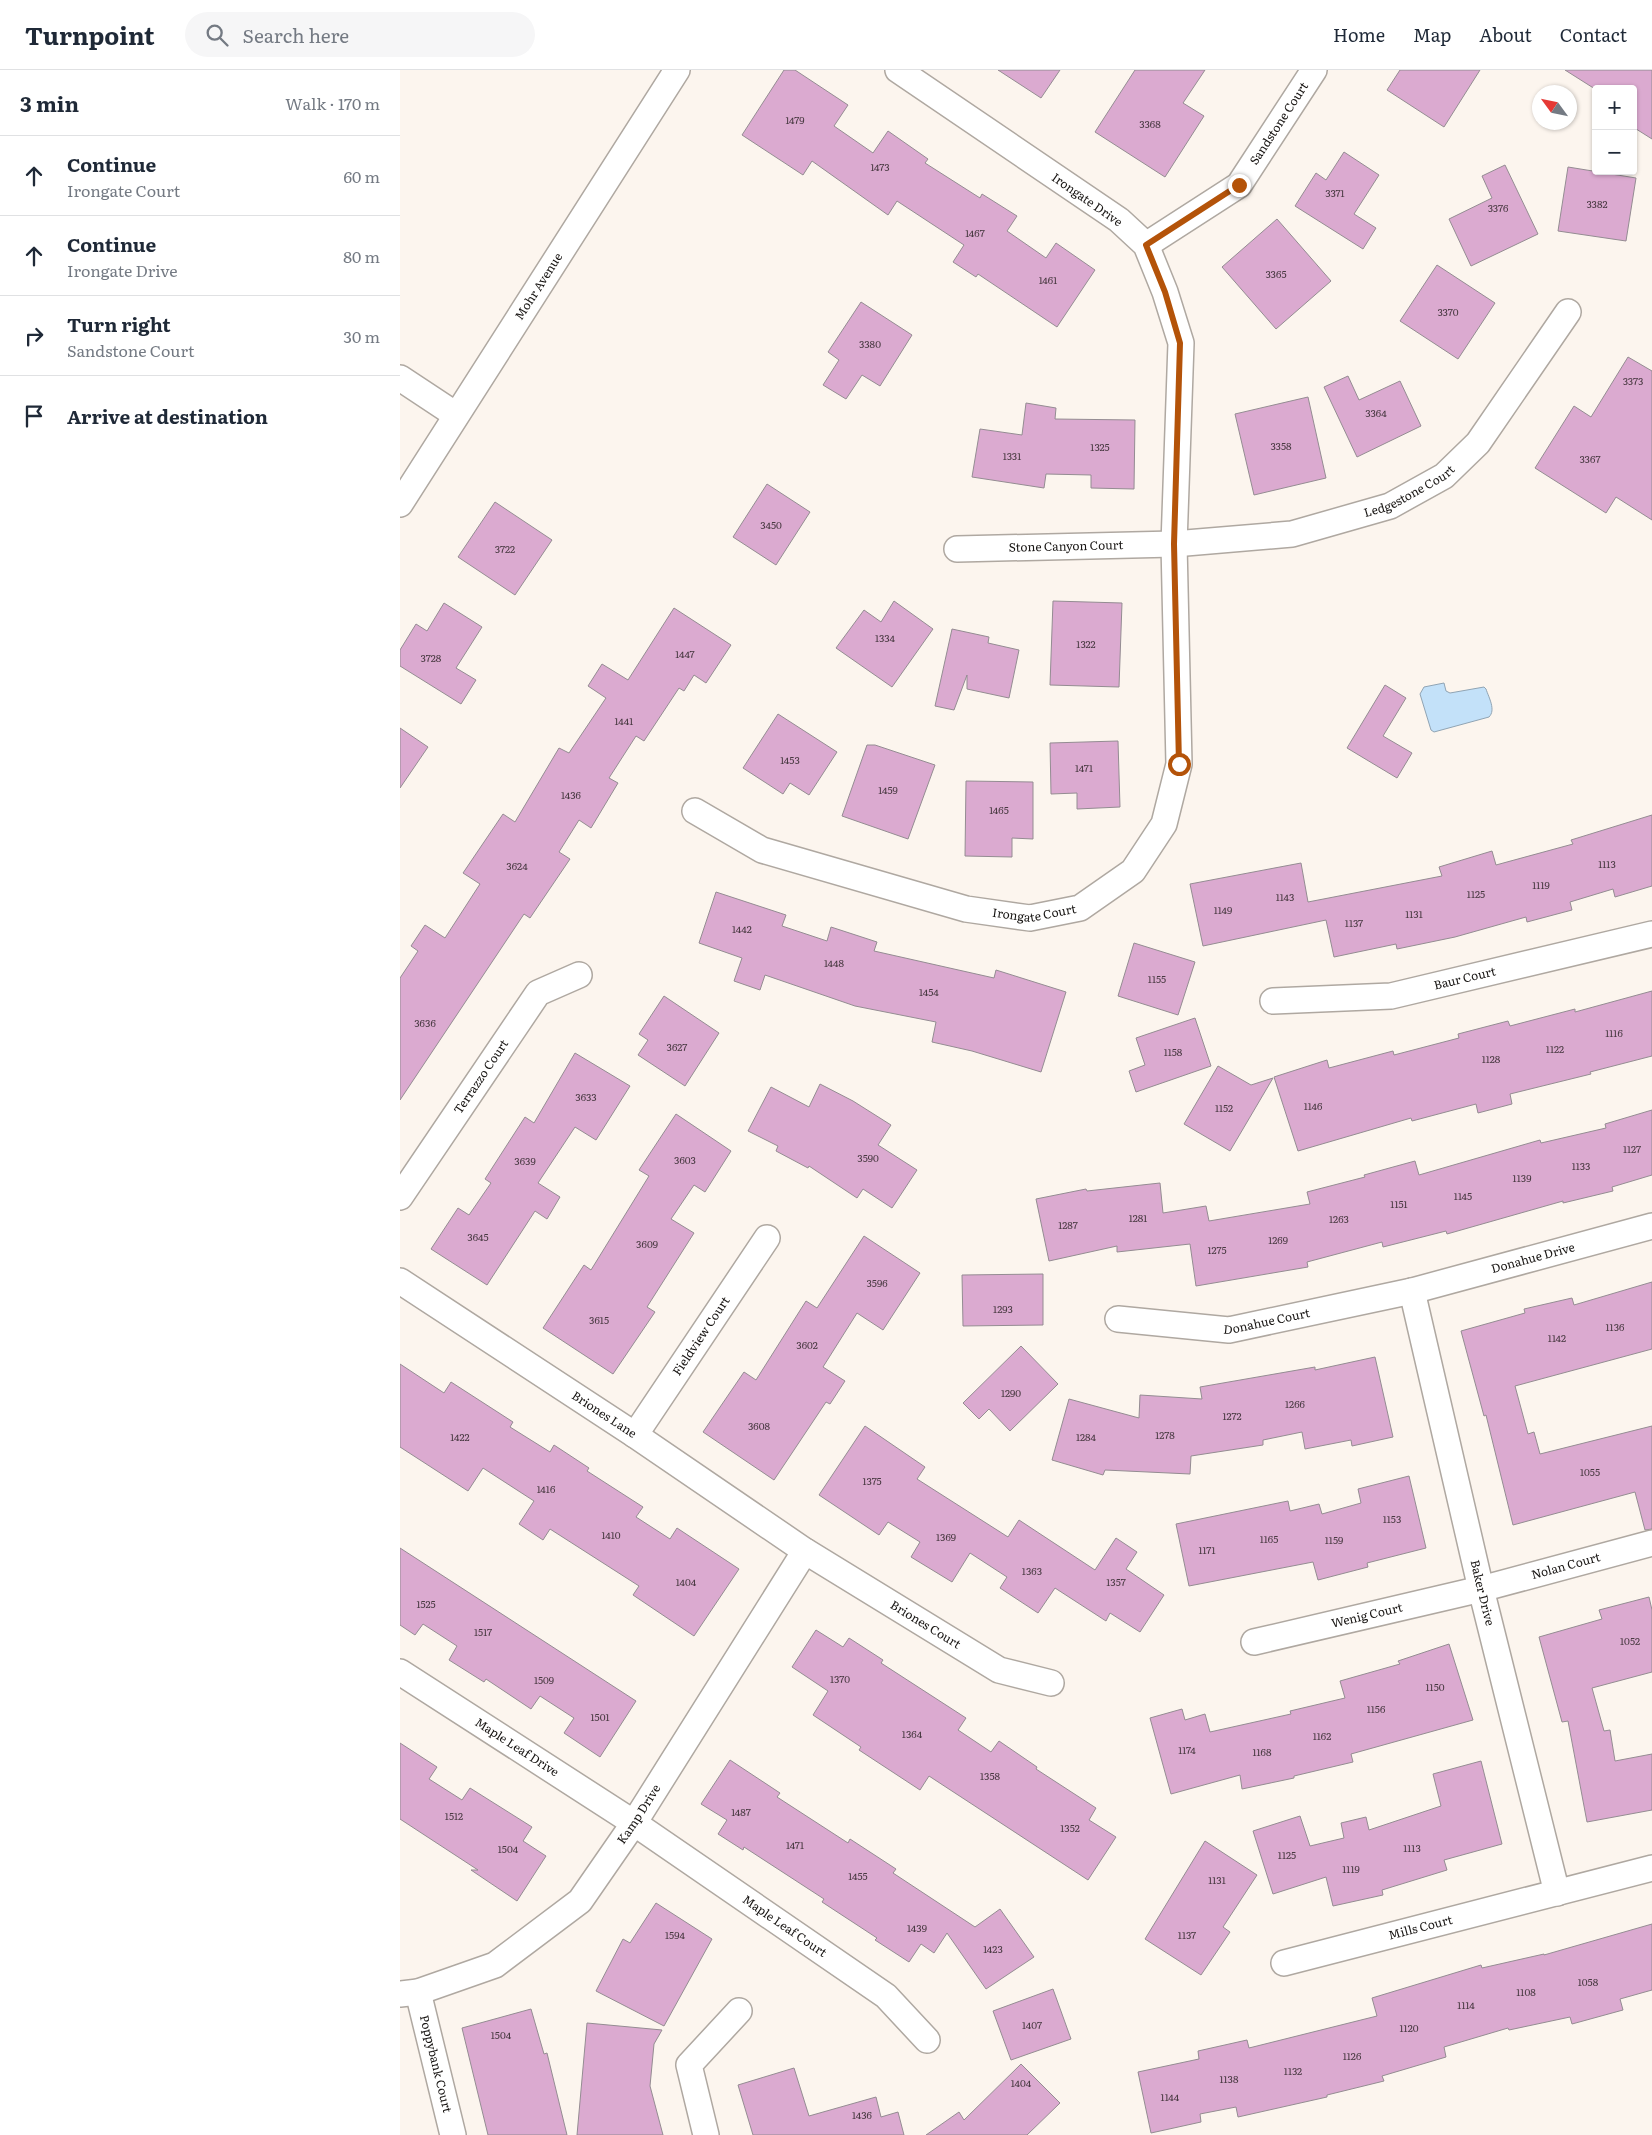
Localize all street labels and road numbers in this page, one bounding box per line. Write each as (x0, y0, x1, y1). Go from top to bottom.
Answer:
street label: Sandstone Court (1245, 78, 1312, 168)
street label: Irongate Drive (1048, 168, 1127, 230)
street label: Mohr Avenue (510, 249, 566, 323)
street label: Ledgestone Court (1361, 460, 1458, 521)
street label: Stone Canyon Court (1008, 535, 1124, 556)
street label: Irongate Court (991, 899, 1078, 926)
street label: Baur Court (1432, 961, 1498, 994)
street label: Terrazzo Court (449, 1035, 512, 1117)
street label: Donahue Drive (1489, 1237, 1577, 1277)
street label: Fieldview Court (667, 1292, 733, 1379)
street label: Donahue Court (1223, 1303, 1311, 1338)
street label: Briones Lane (569, 1386, 641, 1442)
street label: Nolan Court (1529, 1547, 1602, 1583)
street label: Baker Drive (1467, 1558, 1500, 1628)
street label: Briones Court (887, 1595, 965, 1653)
street label: Wenig Court (1329, 1598, 1404, 1632)
street label: Maple Leaf Drive (472, 1713, 563, 1780)
street label: Kamp Drive (612, 1780, 664, 1847)
street label: Maple Leaf Court (739, 1890, 831, 1961)
street label: Mills Court (1386, 1910, 1454, 1944)
street label: Poppybank Court (416, 2013, 457, 2115)

